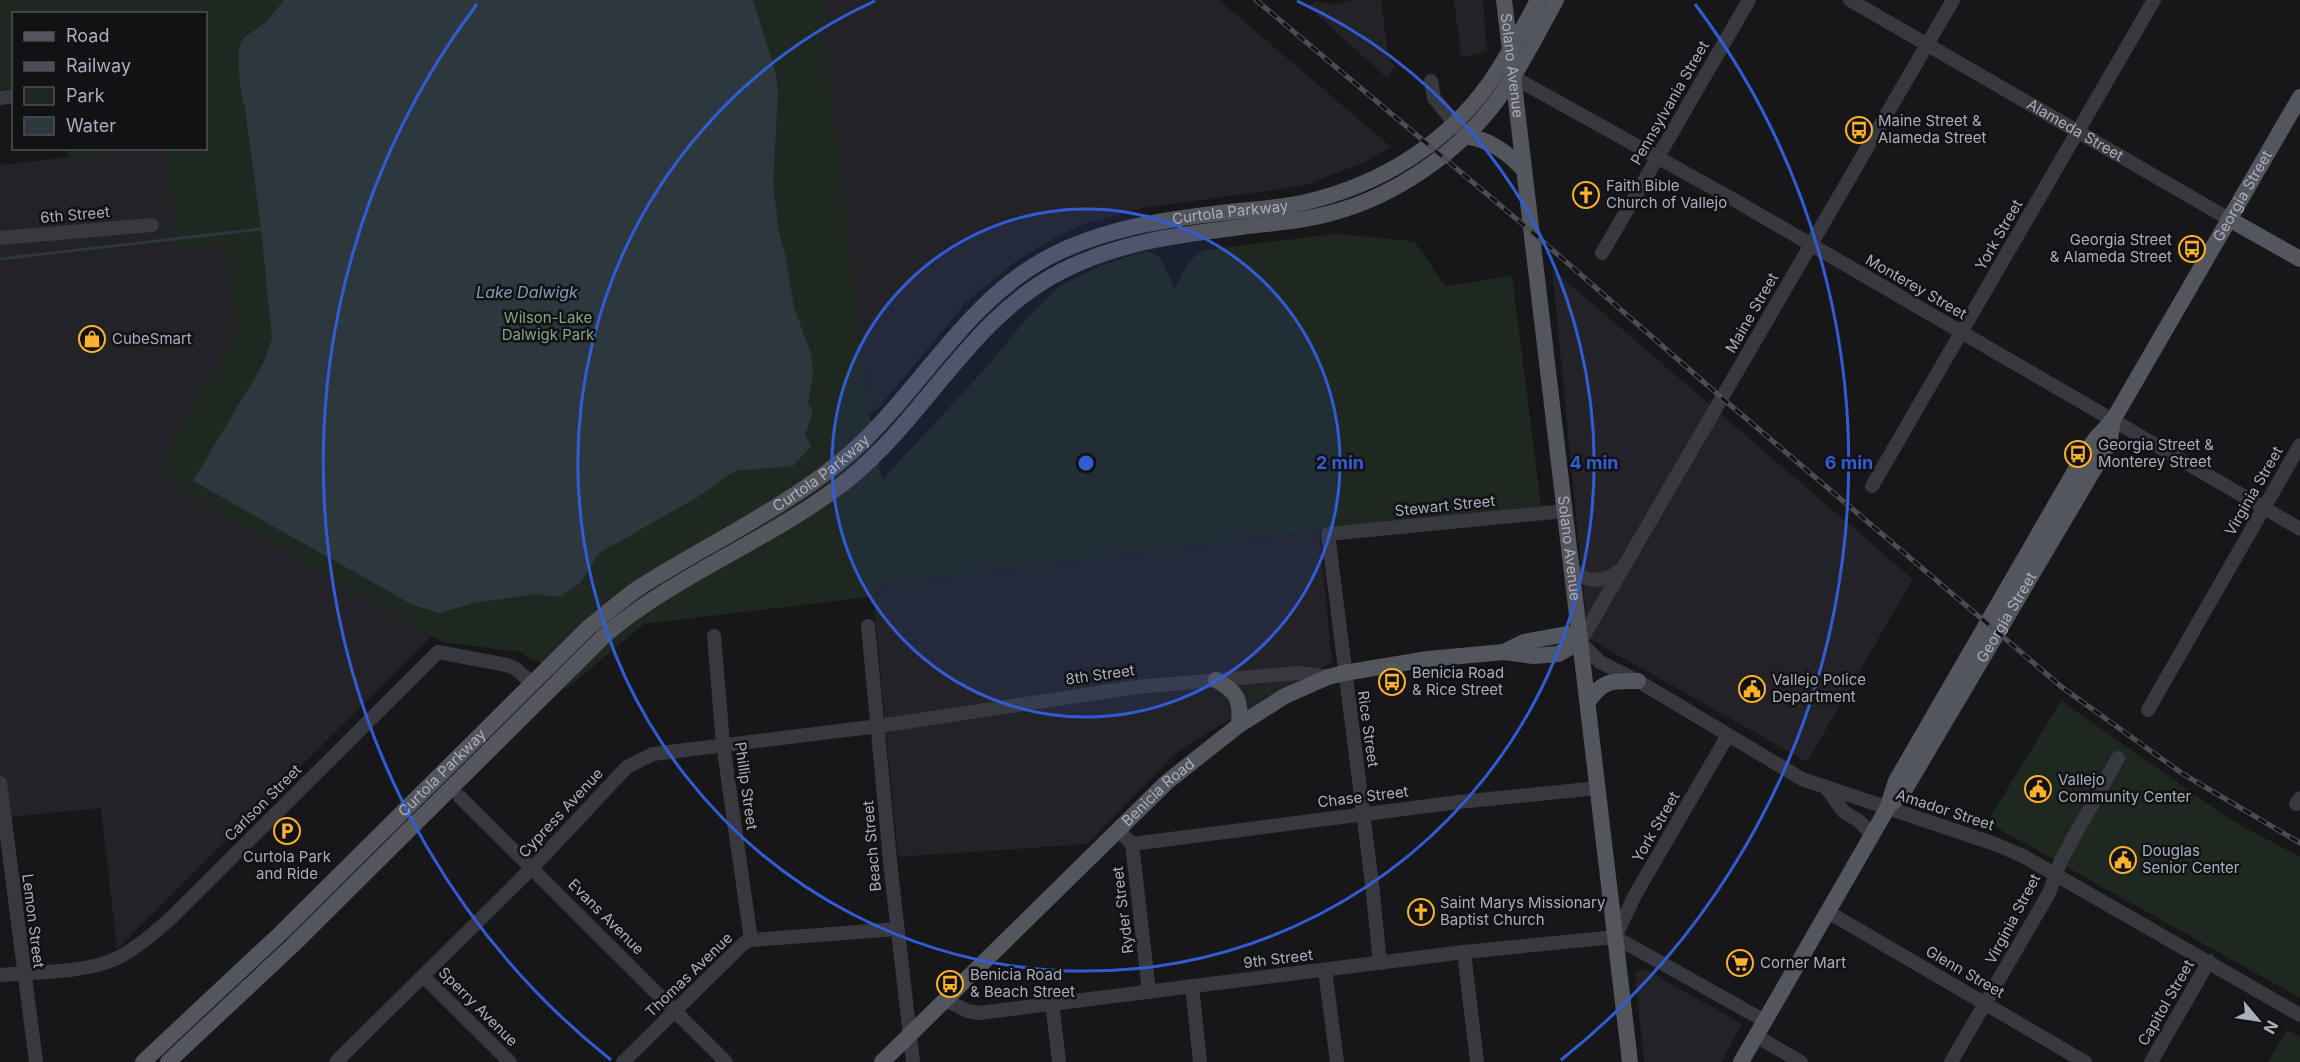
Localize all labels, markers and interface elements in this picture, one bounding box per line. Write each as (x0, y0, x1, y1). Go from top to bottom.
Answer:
legend (12, 12, 207, 150)
street label: Solano Avenue (1497, 12, 1528, 119)
text: Road (66, 25, 109, 46)
street label: Pennsylvania Street (1626, 37, 1713, 168)
text: Railway (66, 55, 131, 76)
text: Park (66, 85, 105, 106)
street label: Alameda Street (2024, 94, 2127, 165)
place label: Maine Street & Alameda Street (1878, 111, 1987, 147)
text: Water (66, 115, 116, 136)
bus stop icon: Maine Street & Alameda Street (1844, 115, 1874, 145)
street label: Georgia Street (2208, 147, 2276, 245)
place label: Faith Bible Church of Vallejo (1606, 176, 1727, 212)
church icon: Faith Bible Church of Vallejo (1571, 180, 1601, 210)
street label: Curtola Parkway (1171, 196, 1290, 228)
street label: York Street (1971, 196, 2027, 274)
street label: 6th Street (39, 202, 111, 227)
place label: Georgia Street & Alameda Street (2050, 230, 2172, 266)
bus stop icon: Georgia Street & Alameda Street (2177, 234, 2207, 264)
street label: Monterey Street (1862, 250, 1970, 323)
street label: Maine Street (1721, 269, 1782, 356)
water label: Lake Dalwigk (476, 282, 578, 302)
park label: Wilson-Lake Dalwigk Park (502, 308, 595, 344)
shop icon: CubeSmart (77, 324, 107, 354)
place label: CubeSmart (112, 329, 192, 348)
street label: Curtola Parkway (769, 430, 874, 516)
place label: Georgia Street & Monterey Street (2098, 435, 2214, 471)
bus stop icon: Georgia Street & Monterey Street (2063, 439, 2093, 469)
street label: Virginia Street (2220, 443, 2287, 539)
text: 2 min (1316, 452, 1364, 473)
text: 4 min (1570, 452, 1618, 473)
text: 6 min (1825, 452, 1873, 473)
centre of rings (1076, 453, 1096, 473)
street label: Stewart Street (1394, 491, 1496, 520)
street label: Solano Avenue (1554, 495, 1585, 602)
street label: Georgia Street (1972, 568, 2040, 666)
street label: 8th Street (1064, 660, 1136, 689)
place label: Benicia Road & Rice Street (1412, 663, 1504, 699)
bus stop icon: Benicia Road & Rice Street (1377, 667, 1407, 697)
place label: Vallejo Police Department (1772, 670, 1866, 706)
public building icon: Vallejo Police Department (1737, 674, 1767, 704)
street label: Rice Street (1354, 689, 1383, 769)
street label: Curtola Parkway (394, 724, 490, 821)
street label: Phillip Street (731, 741, 762, 831)
street label: Benicia Road (1117, 754, 1198, 830)
street label: Carlson Street (220, 760, 305, 845)
street label: Cypress Avenue (514, 764, 607, 861)
place label: Vallejo Community Center (2058, 770, 2192, 806)
public building icon: Vallejo Community Center (2023, 774, 2053, 804)
street label: Chase Street (1316, 781, 1410, 812)
street label: Amador Street (1894, 785, 1997, 834)
street label: York Street (1628, 788, 1684, 866)
street label: Beach Street (858, 800, 885, 892)
parking icon: Curtola Park and Ride (272, 816, 302, 846)
place label: Douglas Senior Center (2142, 841, 2240, 877)
public building icon: Douglas Senior Center (2108, 845, 2138, 875)
place label: Curtola Park and Ride (243, 847, 332, 883)
street label: Ryder Street (1108, 865, 1137, 955)
street label: Virginia Street (1981, 870, 2044, 967)
street label: Lemon Street (18, 873, 49, 969)
street label: Evans Avenue (564, 875, 648, 959)
place label: Saint Marys Missionary Baptist Church (1440, 893, 1606, 929)
church icon: Saint Marys Missionary Baptist Church (1406, 897, 1436, 927)
street label: Thomas Avenue (641, 928, 736, 1021)
street label: Glenn Street (1922, 941, 2008, 1002)
street label: 9th Street (1242, 945, 1314, 972)
supermarket icon: Corner Mart (1725, 948, 1755, 978)
place label: Corner Mart (1760, 953, 1846, 972)
street label: Capitol Street (2133, 956, 2198, 1049)
street label: Sperry Avenue (435, 963, 522, 1050)
place label: Benicia Road & Beach Street (970, 965, 1075, 1001)
bus stop icon: Benicia Road & Beach Street (935, 969, 965, 999)
north arrow (2228, 990, 2288, 1050)
text: N (2259, 1017, 2283, 1037)

